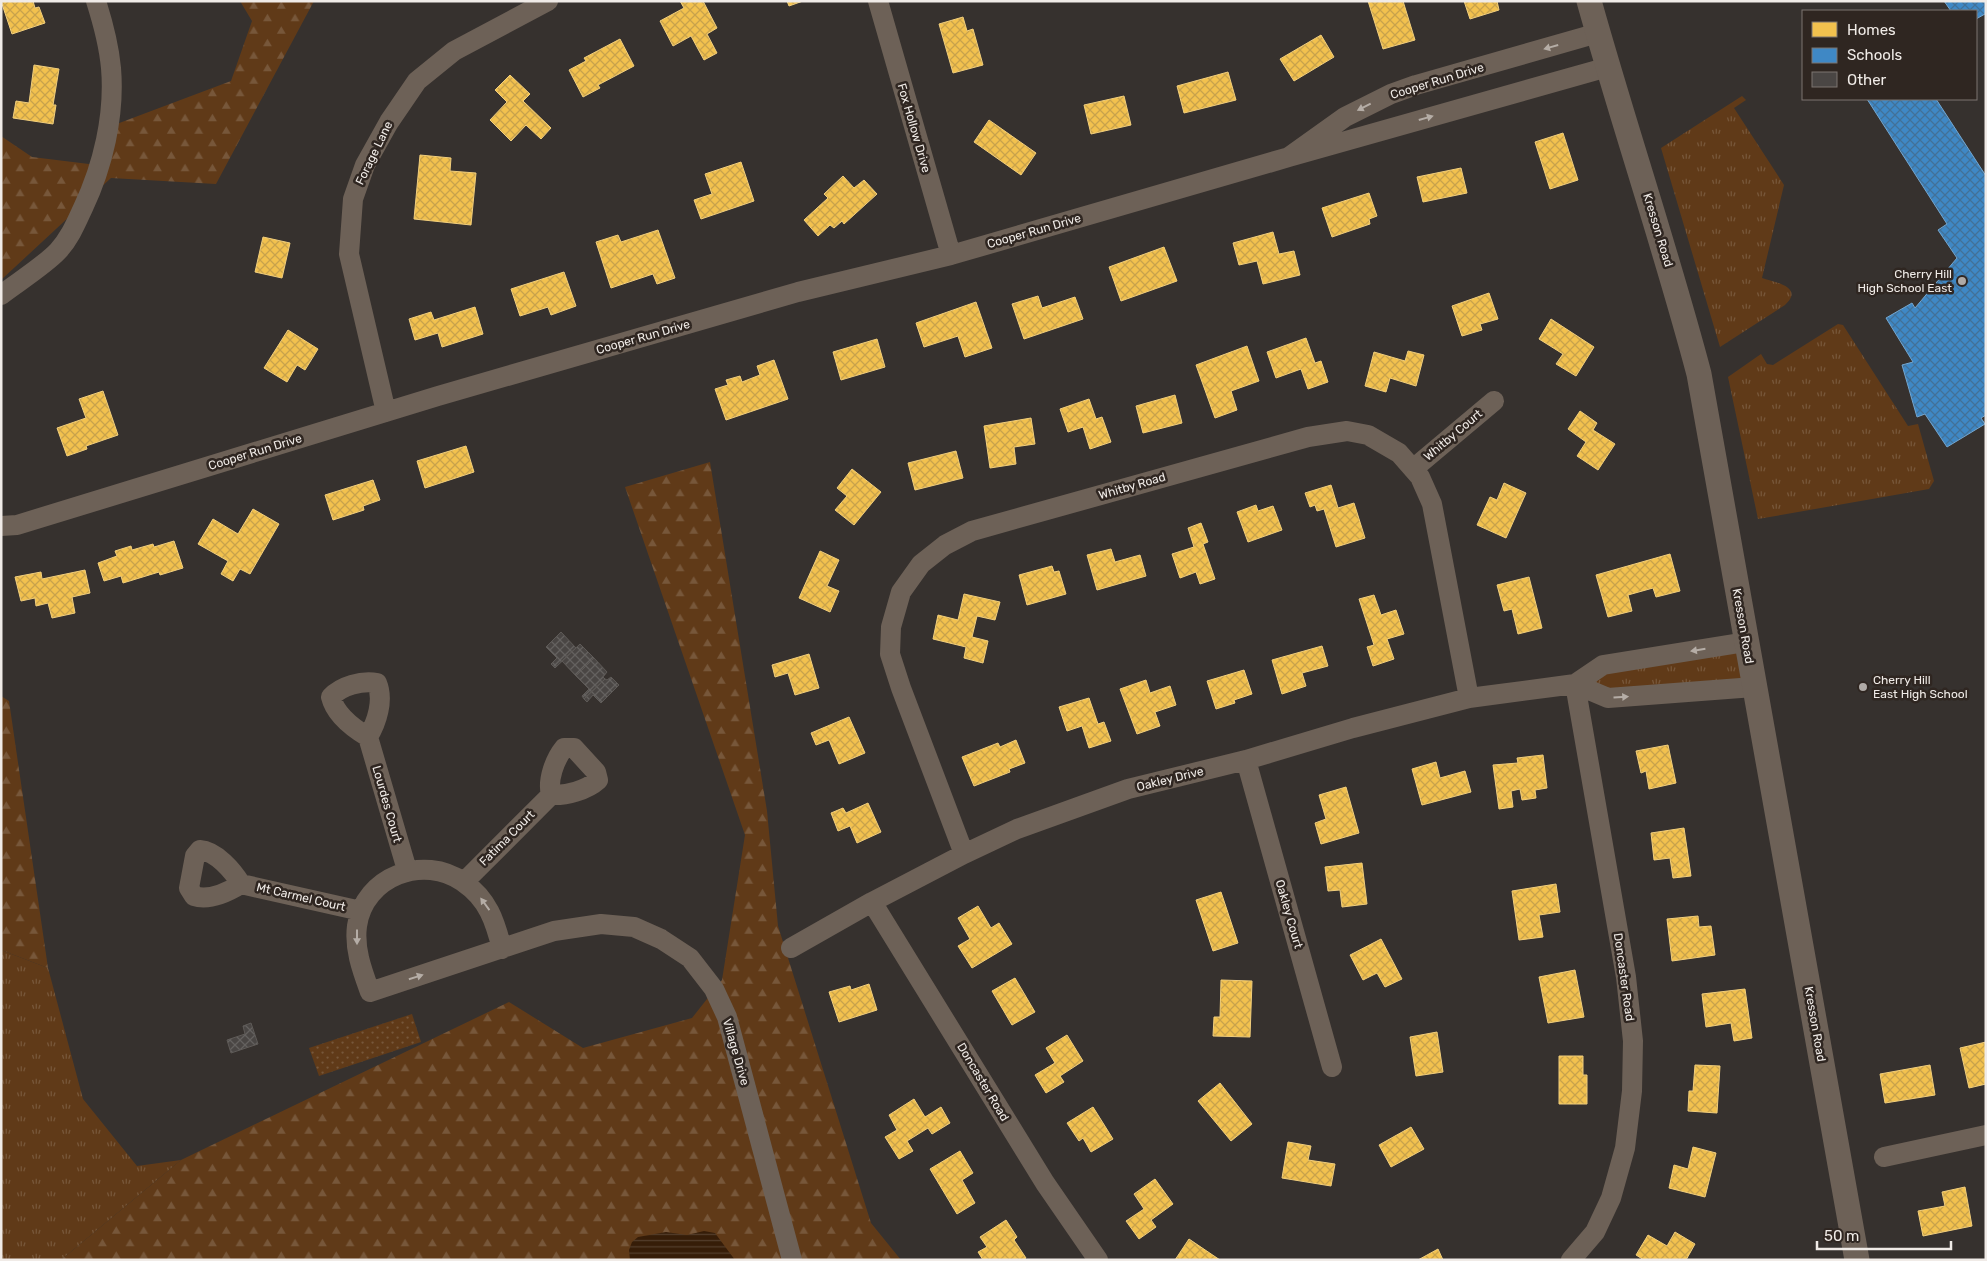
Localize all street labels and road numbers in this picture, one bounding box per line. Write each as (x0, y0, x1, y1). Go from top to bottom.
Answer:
street label: Cooper Run Drive (1389, 60, 1486, 102)
street label: Fox Hollow Drive (895, 82, 934, 175)
street label: Forage Lane (353, 119, 396, 187)
street label: Kresson Road (1640, 192, 1676, 268)
street label: Cooper Run Drive (985, 211, 1083, 251)
street label: Cooper Run Drive (594, 317, 692, 357)
street label: Whitby Court (1421, 406, 1485, 464)
street label: Cooper Run Drive (207, 431, 304, 473)
street label: Whitby Road (1097, 470, 1167, 502)
street label: Kresson Road (1729, 587, 1757, 665)
street label: Lourdes Court (369, 764, 405, 844)
street label: Oakley Drive (1135, 764, 1205, 794)
street label: Fatima Court (476, 807, 538, 869)
street label: Oakley Court (1272, 878, 1306, 950)
street label: Mt Carmel Court (255, 880, 347, 914)
street label: Doncaster Road (1611, 932, 1637, 1022)
street label: Kresson Road (1801, 985, 1829, 1063)
street label: Village Drive (720, 1017, 752, 1087)
street label: Doncaster Road (954, 1040, 1012, 1124)

